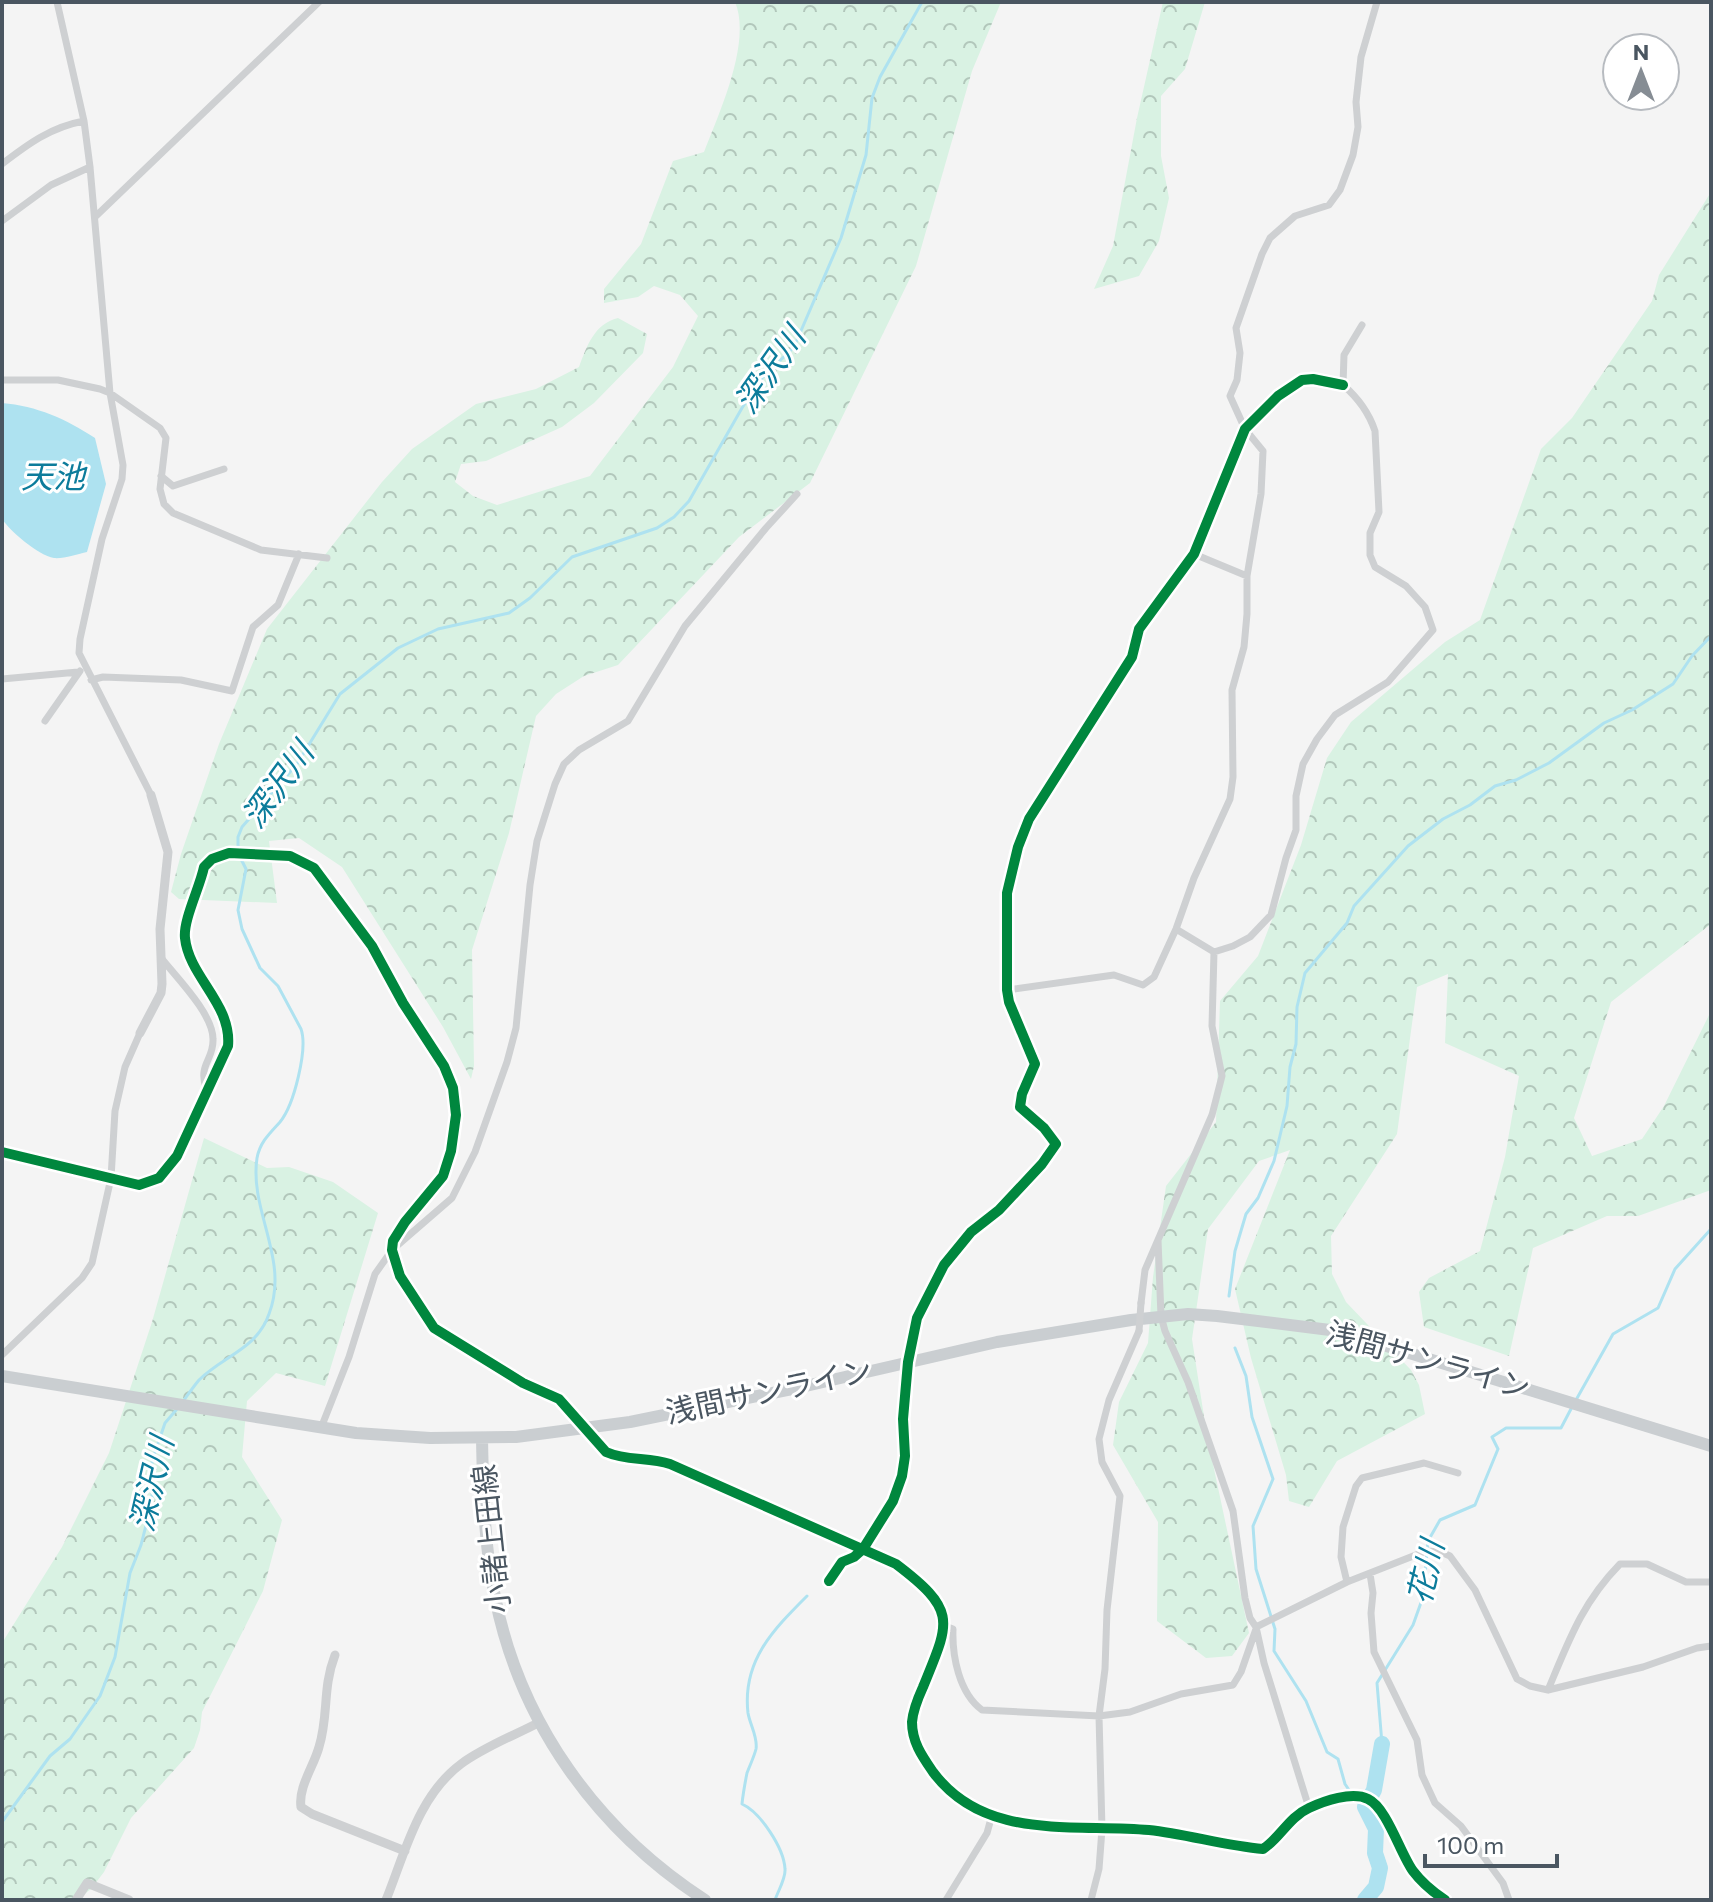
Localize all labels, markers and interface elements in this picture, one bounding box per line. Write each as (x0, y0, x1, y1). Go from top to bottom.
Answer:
north arrow (1601, 32, 1681, 112)
text: N (1633, 38, 1649, 65)
water label: 深沢川 (724, 316, 814, 420)
water label: 天池 (21, 455, 88, 495)
water label: 深沢川 (232, 731, 323, 834)
street label: 浅間サンライン (1323, 1312, 1535, 1405)
street label: 浅間サンライン (662, 1350, 875, 1429)
water label: 深沢川 (120, 1429, 181, 1535)
street label: 小諸上田線 (463, 1463, 516, 1616)
water label: 花川 (1397, 1533, 1451, 1607)
scale bar (1425, 1818, 1557, 1868)
text: 100 m (1437, 1830, 1504, 1859)

